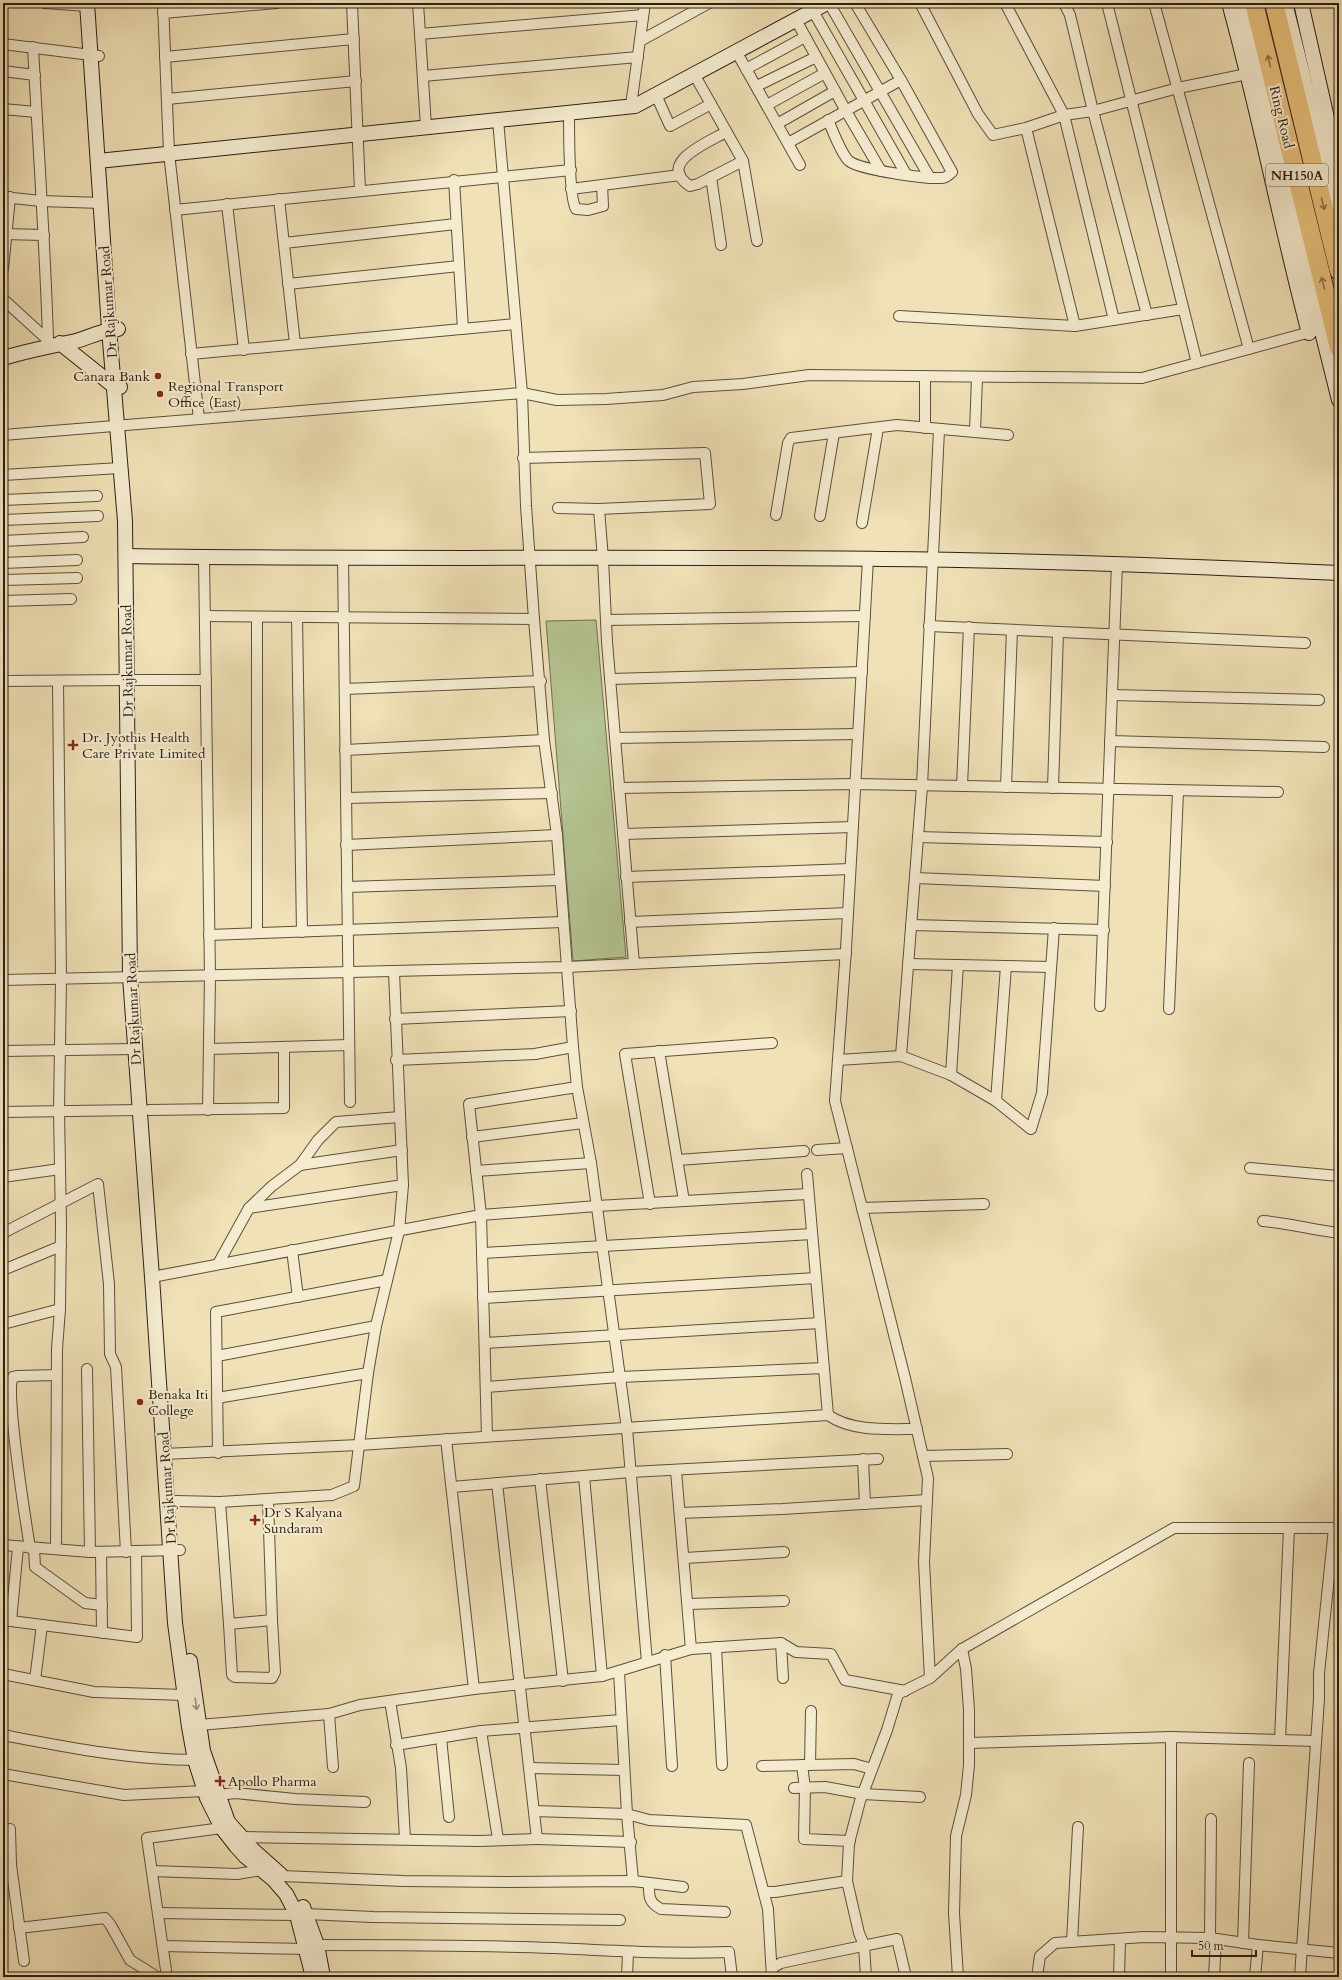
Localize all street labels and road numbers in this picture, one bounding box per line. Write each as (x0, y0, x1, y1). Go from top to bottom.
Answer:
street label: Ring Road (1265, 84, 1299, 151)
road number: NH150A (1266, 164, 1328, 186)
street label: Dr Rajkumar Road (95, 245, 122, 359)
street label: Dr Rajkumar Road (117, 604, 138, 717)
street label: Dr Rajkumar Road (121, 952, 146, 1066)
street label: Dr Rajkumar Road (154, 1431, 181, 1545)

